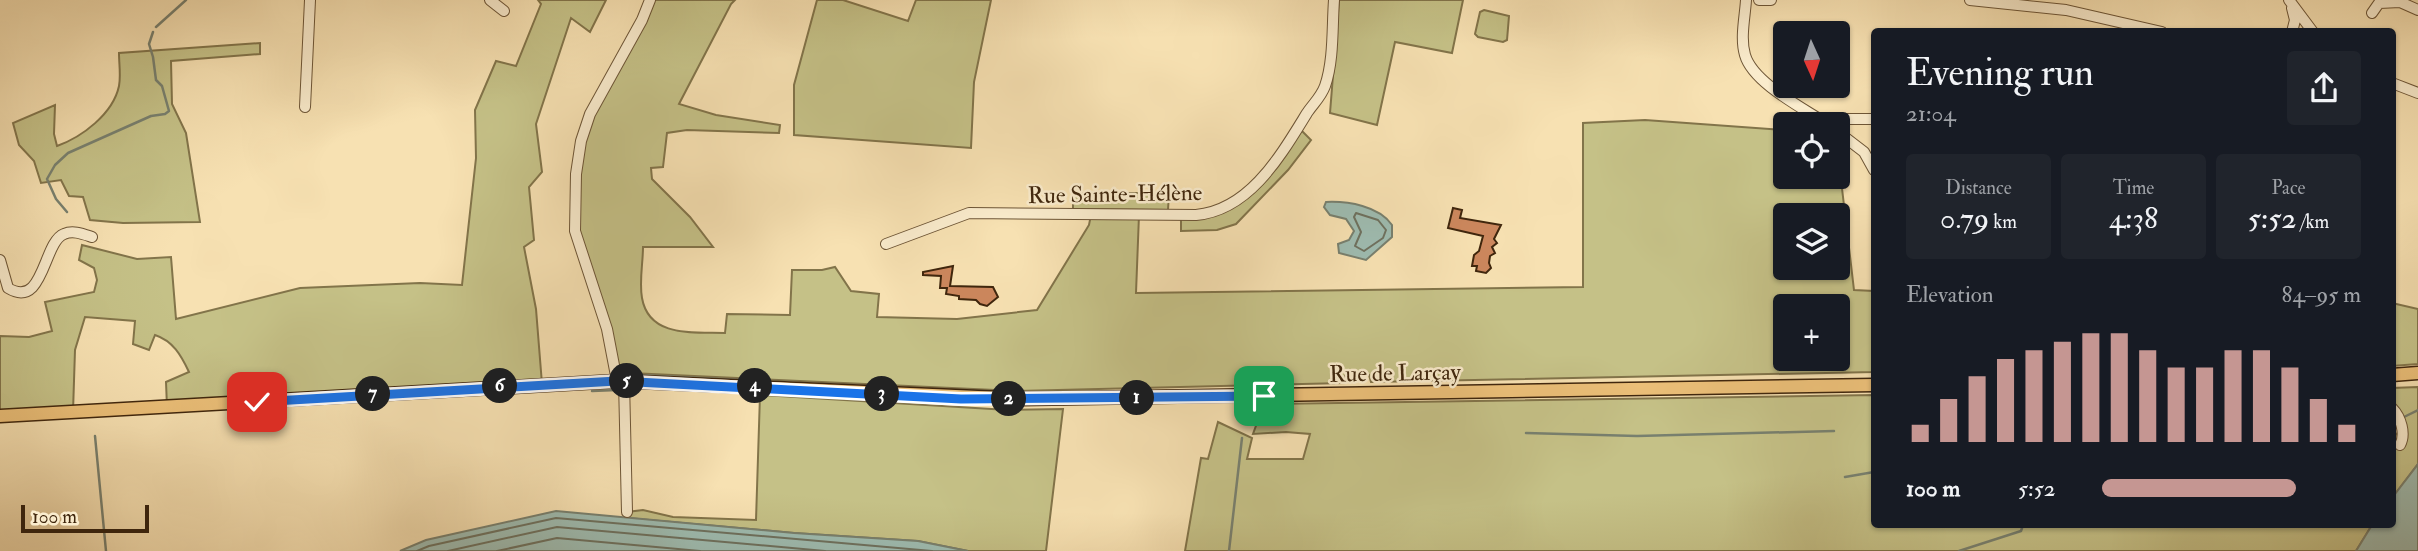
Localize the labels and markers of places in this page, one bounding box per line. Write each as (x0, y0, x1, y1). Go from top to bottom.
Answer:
pin: 5 (610, 364, 644, 398)
pin (1234, 366, 1294, 426)
pin: 6 (482, 368, 518, 404)
pin: 4 (738, 368, 772, 404)
pin (227, 372, 287, 432)
pin: 7 (356, 376, 390, 412)
pin: 3 (864, 376, 900, 412)
pin: 1 (1120, 380, 1154, 416)
pin: 2 (992, 382, 1026, 416)

